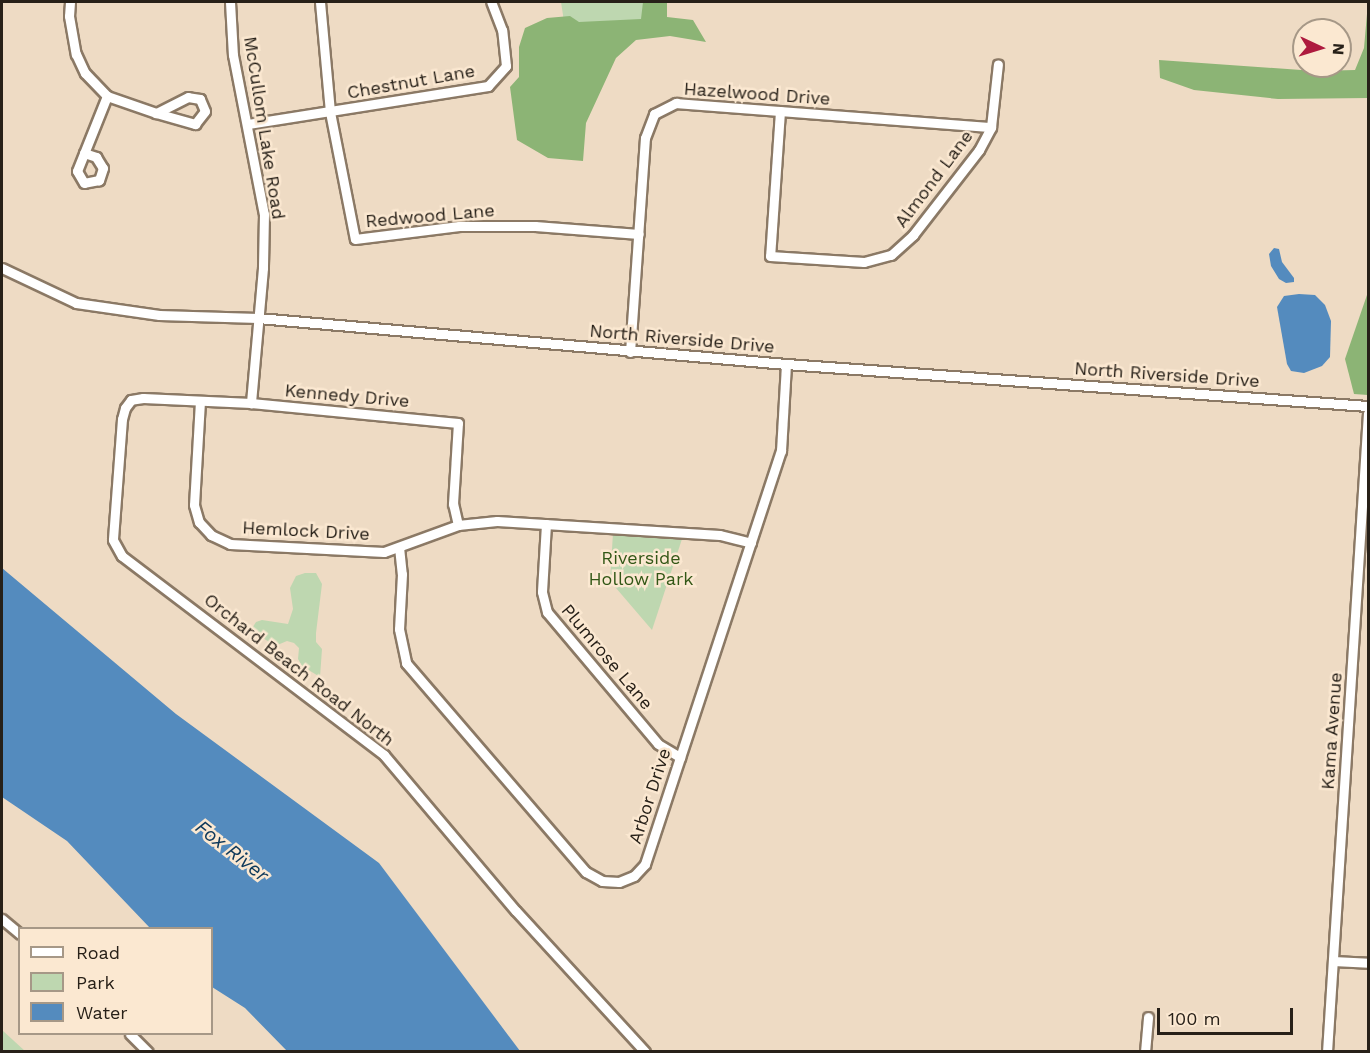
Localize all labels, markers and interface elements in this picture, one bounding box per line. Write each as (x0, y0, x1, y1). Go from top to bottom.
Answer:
north arrow (1292, 18, 1352, 78)
street label: McCullom Lake Road (239, 35, 289, 221)
text: N (1329, 43, 1348, 56)
street label: Chestnut Lane (345, 60, 477, 104)
street label: Hazelwood Drive (683, 78, 831, 110)
street label: Almond Lane (890, 126, 978, 232)
street label: Redwood Lane (365, 200, 495, 232)
street label: North Riverside Drive (589, 320, 775, 358)
street label: North Riverside Drive (1074, 358, 1260, 392)
street label: Kennedy Drive (284, 380, 410, 412)
street label: Hemlock Drive (241, 517, 371, 545)
park label: Riverside Hollow Park (588, 548, 694, 590)
street label: Orchard Beach Road North (200, 589, 398, 751)
street label: Plumrose Lane (557, 600, 657, 714)
street label: Kama Avenue (1317, 671, 1347, 791)
street label: Arbor Drive (624, 745, 676, 847)
water label: Fox River (190, 815, 274, 887)
legend (18, 927, 213, 1035)
text: Road (76, 942, 120, 963)
text: Park (76, 972, 115, 993)
scale bar (1160, 996, 1296, 1034)
text: Water (76, 1002, 128, 1023)
text: 100 m (1168, 1008, 1221, 1029)

